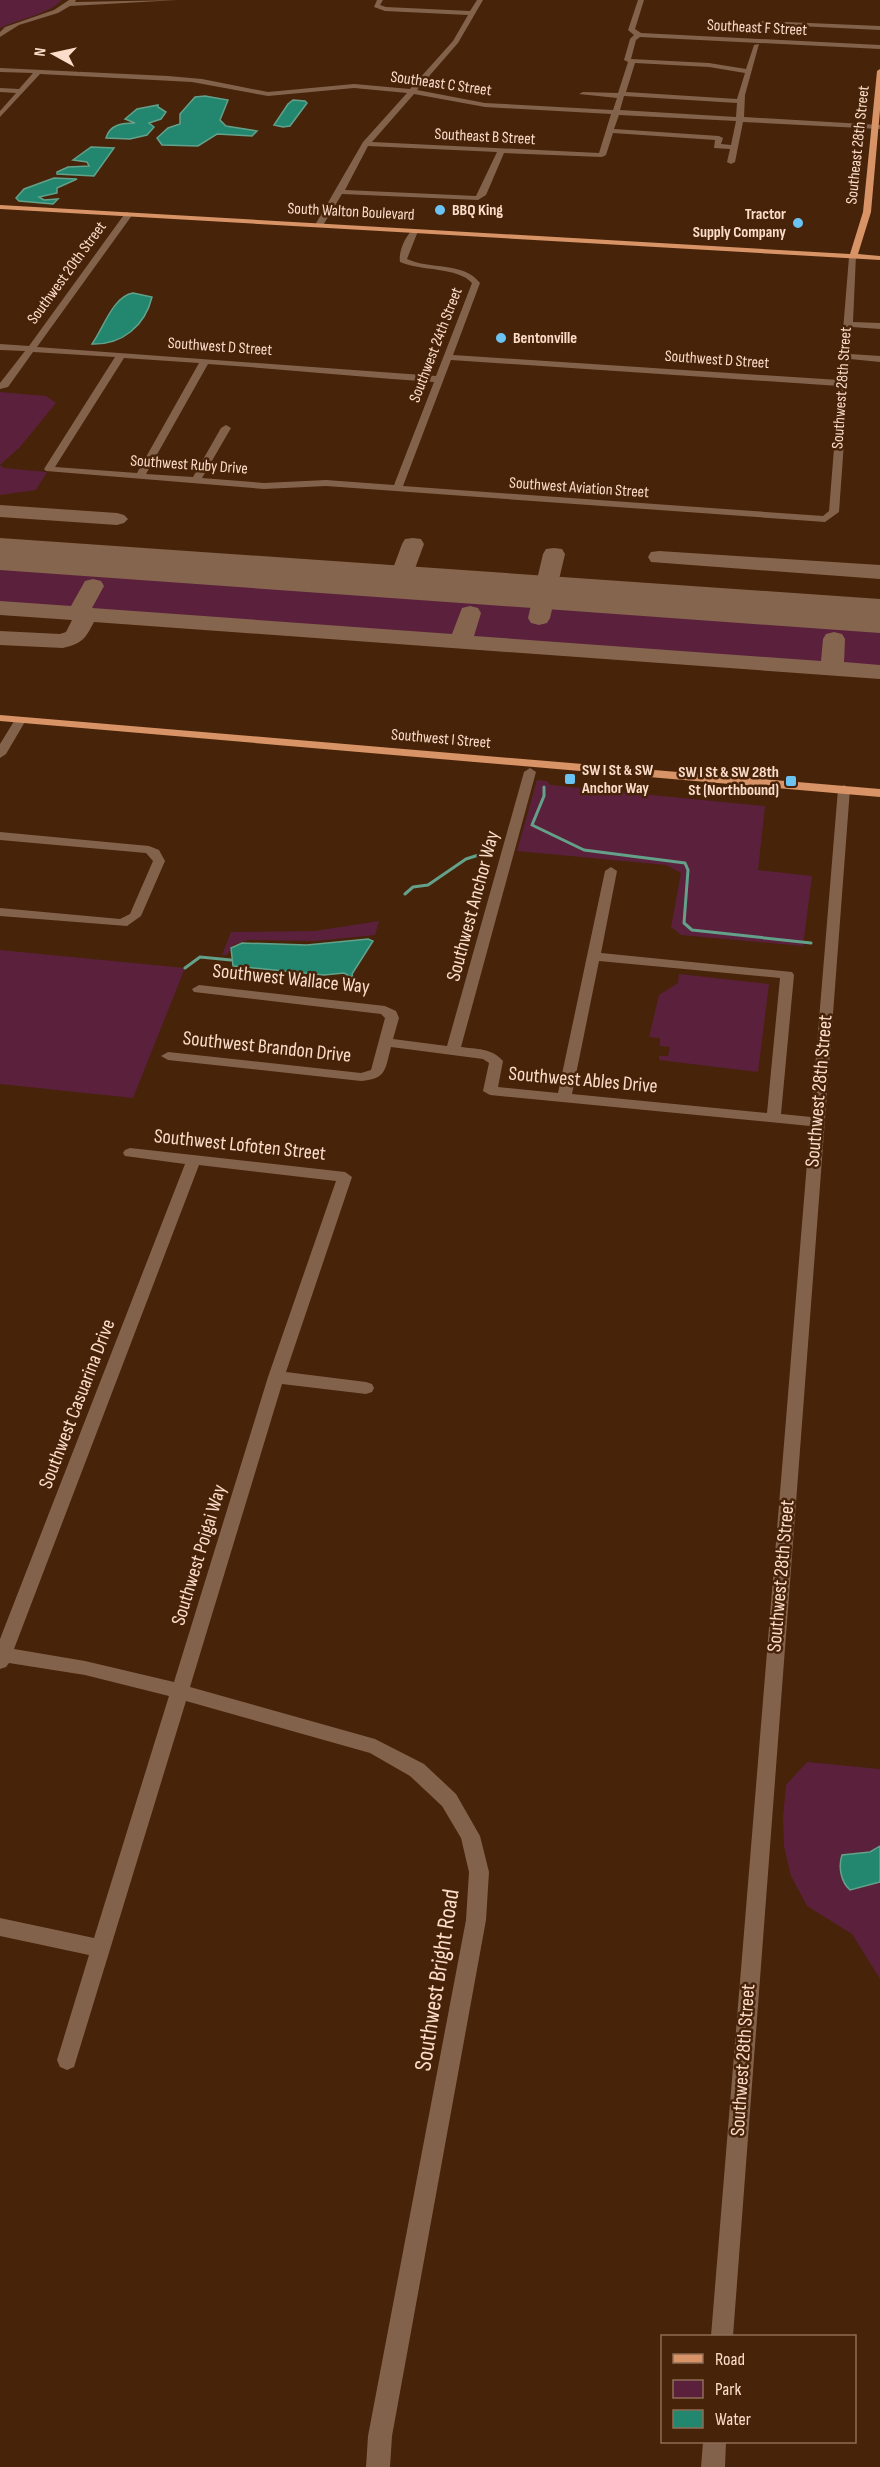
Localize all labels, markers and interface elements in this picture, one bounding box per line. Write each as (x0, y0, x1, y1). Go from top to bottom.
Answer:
street label: Southeast F Street (706, 16, 808, 40)
north arrow (24, 24, 84, 84)
text: N (31, 47, 51, 58)
street label: Southeast C Street (389, 68, 493, 101)
street label: Southeast 28th Street (842, 85, 874, 205)
street label: Southeast B Street (434, 125, 536, 149)
street label: South Walton Boulevard (287, 199, 415, 225)
place label: BBQ King (452, 201, 503, 220)
marker: BBQ King (433, 203, 447, 217)
place label: Tractor Supply Company (693, 205, 786, 242)
marker: Tractor Supply Company (791, 216, 805, 230)
street label: Southwest 20th Street (23, 218, 111, 328)
street label: Southwest 24th Street (405, 285, 467, 405)
street label: Southwest 28th Street (828, 326, 856, 450)
place label: Bentonville (513, 329, 577, 348)
marker: Bentonville (494, 331, 508, 345)
street label: Southwest D Street (167, 334, 273, 360)
street label: Southwest D Street (664, 347, 770, 373)
street label: Southwest Ruby Drive (130, 451, 248, 479)
street label: Southwest Aviation Street (508, 474, 650, 502)
street label: Southwest I Street (390, 725, 492, 753)
place label: SW I St & SW Anchor Way (581, 761, 654, 798)
place label: SW I St & SW 28th St (Northbound) (678, 763, 779, 800)
marker: SW I St & SW Anchor Way (563, 772, 577, 786)
marker: SW I St & SW 28th St (Northbound) (784, 774, 798, 788)
street label: Southwest Anchor Way (441, 828, 505, 984)
street label: Southwest Wallace Way (211, 959, 371, 999)
street label: Southwest 28th Street (800, 1014, 838, 1168)
street label: Southwest Brandon Drive (182, 1026, 352, 1068)
street label: Southwest Ables Drive (507, 1062, 659, 1098)
street label: Southwest Lofoten Street (153, 1124, 327, 1166)
street label: Southwest Casuarina Drive (34, 1316, 120, 1492)
street label: Southwest Poigai Way (166, 1481, 232, 1628)
street label: Southwest 28th Street (762, 1499, 800, 1653)
street label: Southwest Bright Road (408, 1887, 466, 2073)
street label: Southwest 28th Street (726, 1983, 760, 2137)
legend (661, 2335, 856, 2443)
text: Road (715, 2349, 745, 2370)
text: Park (715, 2379, 741, 2400)
text: Water (715, 2409, 751, 2430)

